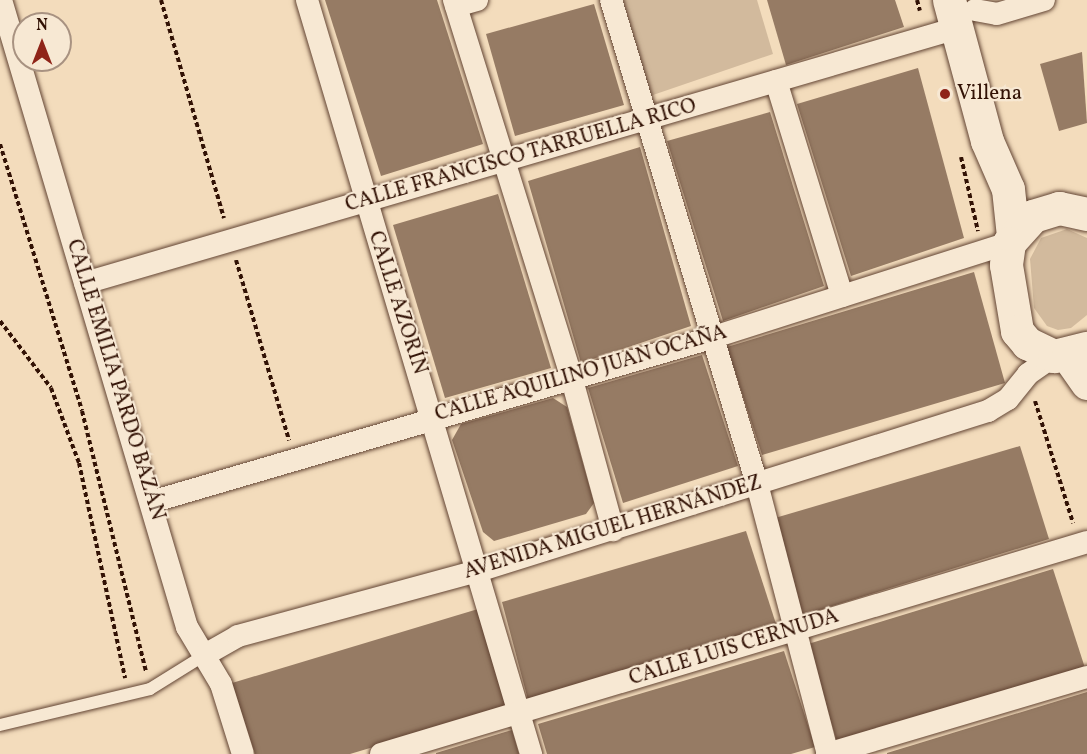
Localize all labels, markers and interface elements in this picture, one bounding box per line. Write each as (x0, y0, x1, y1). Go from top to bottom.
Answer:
north arrow (12, 12, 72, 72)
text: N (36, 15, 48, 37)
place label: Villena (957, 81, 1022, 107)
marker: Villena (938, 87, 952, 101)
street label: CALLE FRANCISCO TARRUELLA RICO (342, 94, 700, 218)
street label: CALLE AZORÍN (362, 228, 432, 378)
street label: CALLE EMILIA PARDO BAZÁN (60, 237, 170, 523)
street label: CALLE AQUILINO JUAN OCAÑA (432, 320, 730, 428)
street label: AVENIDA MIGUEL HERNÁNDEZ (461, 471, 765, 585)
street label: CALLE LUIS CERNUDA (626, 604, 842, 692)

